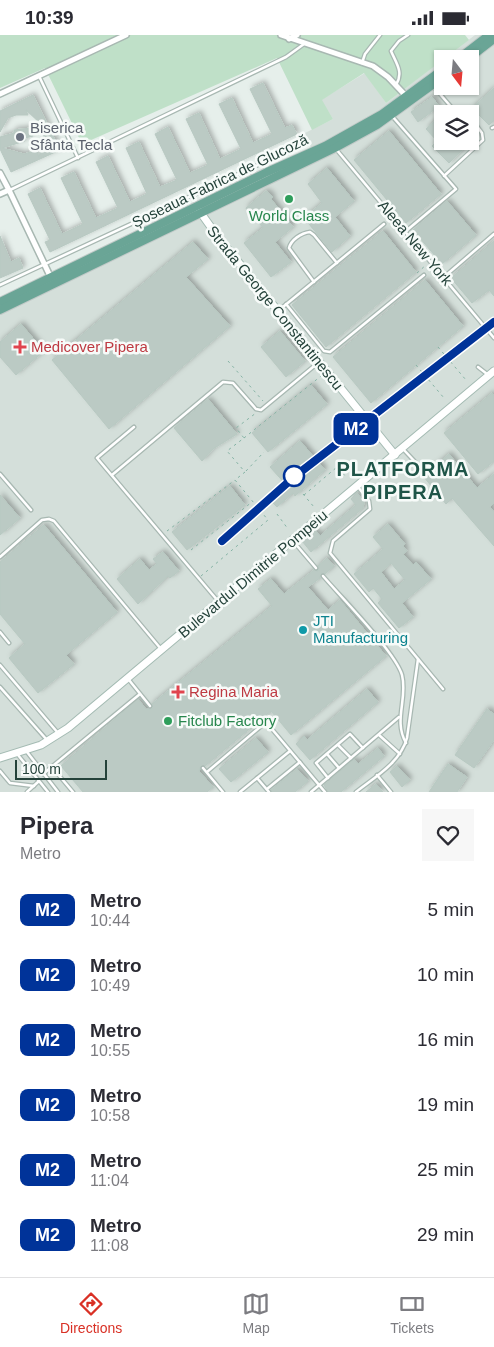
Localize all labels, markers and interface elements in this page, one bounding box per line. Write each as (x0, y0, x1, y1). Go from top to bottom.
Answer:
text: 10:39 (25, 7, 74, 28)
north arrow (434, 50, 479, 95)
map controls (434, 50, 479, 150)
button: layers (434, 105, 479, 150)
place label: Biserica Sfânta Tecla (30, 119, 113, 153)
street label: Șoseaua Fabrica de Glucoză (129, 130, 311, 231)
marker: Biserica Sfânta Tecla (14, 131, 26, 143)
marker: World Class (283, 193, 295, 205)
street label: Aleea New York (375, 197, 456, 289)
place label: World Class (249, 207, 329, 224)
street label: Strada George Constantinescu (204, 222, 347, 393)
place label: Medicover Pipera (31, 338, 148, 355)
marker: Medicover Pipera (13, 340, 27, 354)
line badge: M2 (334, 413, 378, 445)
text: M2 (343, 419, 369, 439)
district label: PLATFORMA PIPERA (336, 458, 470, 503)
unlabelled marker (283, 465, 305, 487)
street label: Bulevardul Dimitrie Pompeiu (175, 506, 331, 641)
place label: JTI Manufacturing (313, 612, 408, 646)
marker: JTI Manufacturing (297, 624, 309, 636)
place label: Regina Maria (189, 683, 279, 700)
marker: Regina Maria (171, 685, 185, 699)
place label: Fitclub Factory (178, 712, 277, 729)
marker: Fitclub Factory (162, 715, 174, 727)
scale bar (15, 757, 108, 780)
text: 100 m (22, 761, 61, 777)
button: heart (422, 809, 474, 861)
text: Pipera (20, 812, 93, 839)
text: Metro (20, 845, 61, 862)
text: Metro (90, 890, 142, 911)
text: 5 min (428, 899, 474, 920)
text: M2 (35, 900, 60, 920)
text: 10:44 (90, 912, 130, 929)
text: Metro (90, 955, 142, 976)
text: 10 min (417, 964, 474, 985)
text: M2 (35, 965, 60, 985)
text: 10:49 (90, 977, 130, 994)
text: Metro (90, 1020, 142, 1041)
text: 16 min (417, 1029, 474, 1050)
text: M2 (35, 1030, 60, 1050)
text: 10:55 (90, 1042, 130, 1059)
text: Metro (90, 1085, 142, 1106)
text: 19 min (417, 1094, 474, 1115)
text: M2 (35, 1095, 60, 1115)
text: 10:58 (90, 1107, 130, 1124)
text: Metro (90, 1150, 142, 1171)
text: 25 min (417, 1159, 474, 1180)
text: M2 (35, 1160, 60, 1180)
text: 11:04 (90, 1172, 129, 1189)
text: Metro (90, 1215, 142, 1236)
text: 29 min (417, 1224, 474, 1245)
text: M2 (35, 1225, 60, 1245)
text: 11:08 (90, 1237, 129, 1254)
tab: Directions (60, 1290, 122, 1336)
tab: Map (242, 1290, 270, 1336)
tab: Tickets (390, 1290, 434, 1336)

